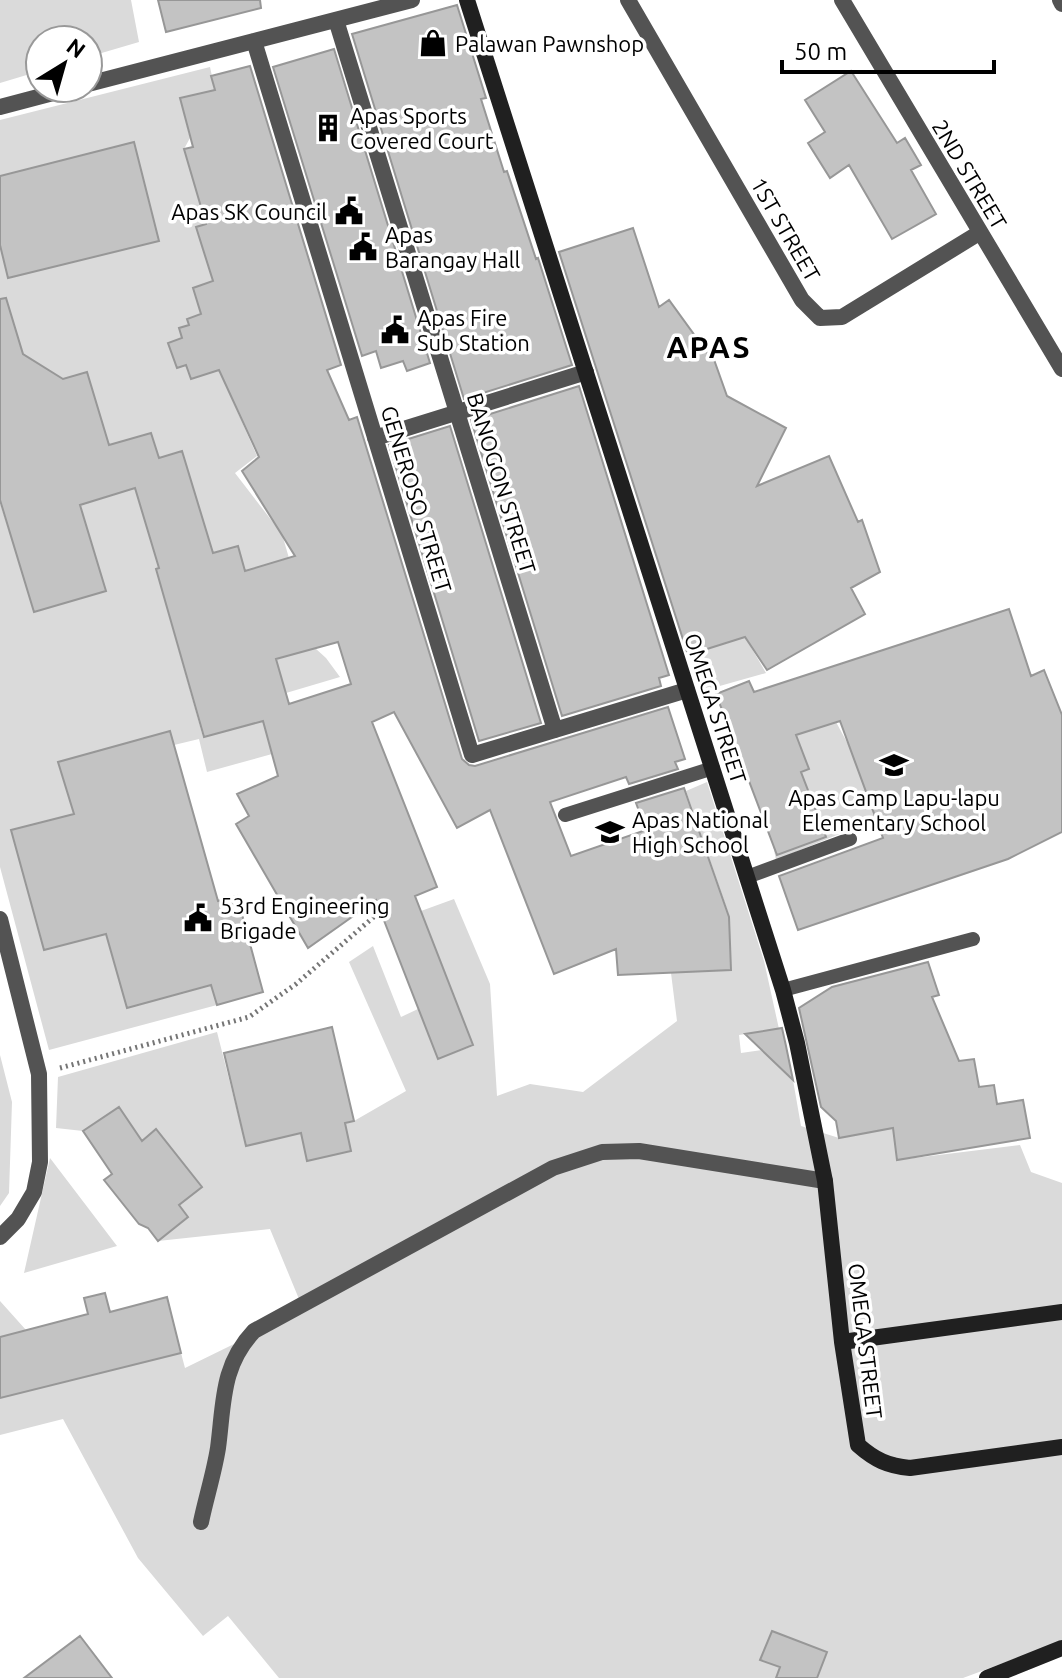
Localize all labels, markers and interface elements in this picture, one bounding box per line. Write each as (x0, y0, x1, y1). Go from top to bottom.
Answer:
north arrow (24, 24, 104, 104)
scale bar (782, 24, 994, 74)
shop icon: Palawan Pawnshop (418, 28, 448, 58)
place label: Palawan Pawnshop (455, 31, 644, 56)
text: N (62, 33, 90, 63)
text: 50 m (794, 38, 847, 65)
place label: Apas Sports Covered Court (350, 103, 494, 153)
building icon: Apas Sports Covered Court (313, 113, 343, 143)
street label: 2ND STREET (928, 115, 1012, 233)
street label: 1ST STREET (746, 173, 826, 285)
public building icon: Apas SK Council (334, 196, 364, 226)
place label: Apas SK Council (171, 199, 327, 224)
place label: Apas Barangay Hall (385, 222, 520, 272)
public building icon: Apas Barangay Hall (348, 232, 378, 262)
place label: Apas Fire Sub Station (417, 305, 530, 355)
public building icon: Apas Fire Sub Station (380, 315, 410, 345)
district label: APAS (667, 330, 751, 364)
street label: BANOGON STREET (463, 390, 541, 576)
street label: GENEROSO STREET (377, 403, 457, 595)
street label: OMEGA STREET (680, 630, 752, 786)
school or university icon: Apas Camp Lapu-lapu Elementary School (879, 750, 909, 780)
place label: Apas Camp Lapu-lapu Elementary School (788, 785, 1000, 835)
place label: Apas National High School (632, 807, 769, 857)
school or university icon: Apas National High School (595, 817, 625, 847)
place label: 53rd Engineering Brigade (220, 893, 390, 943)
public building icon: 53rd Engineering Brigade (183, 903, 213, 933)
street label: OMEGA STREET (844, 1262, 888, 1420)

